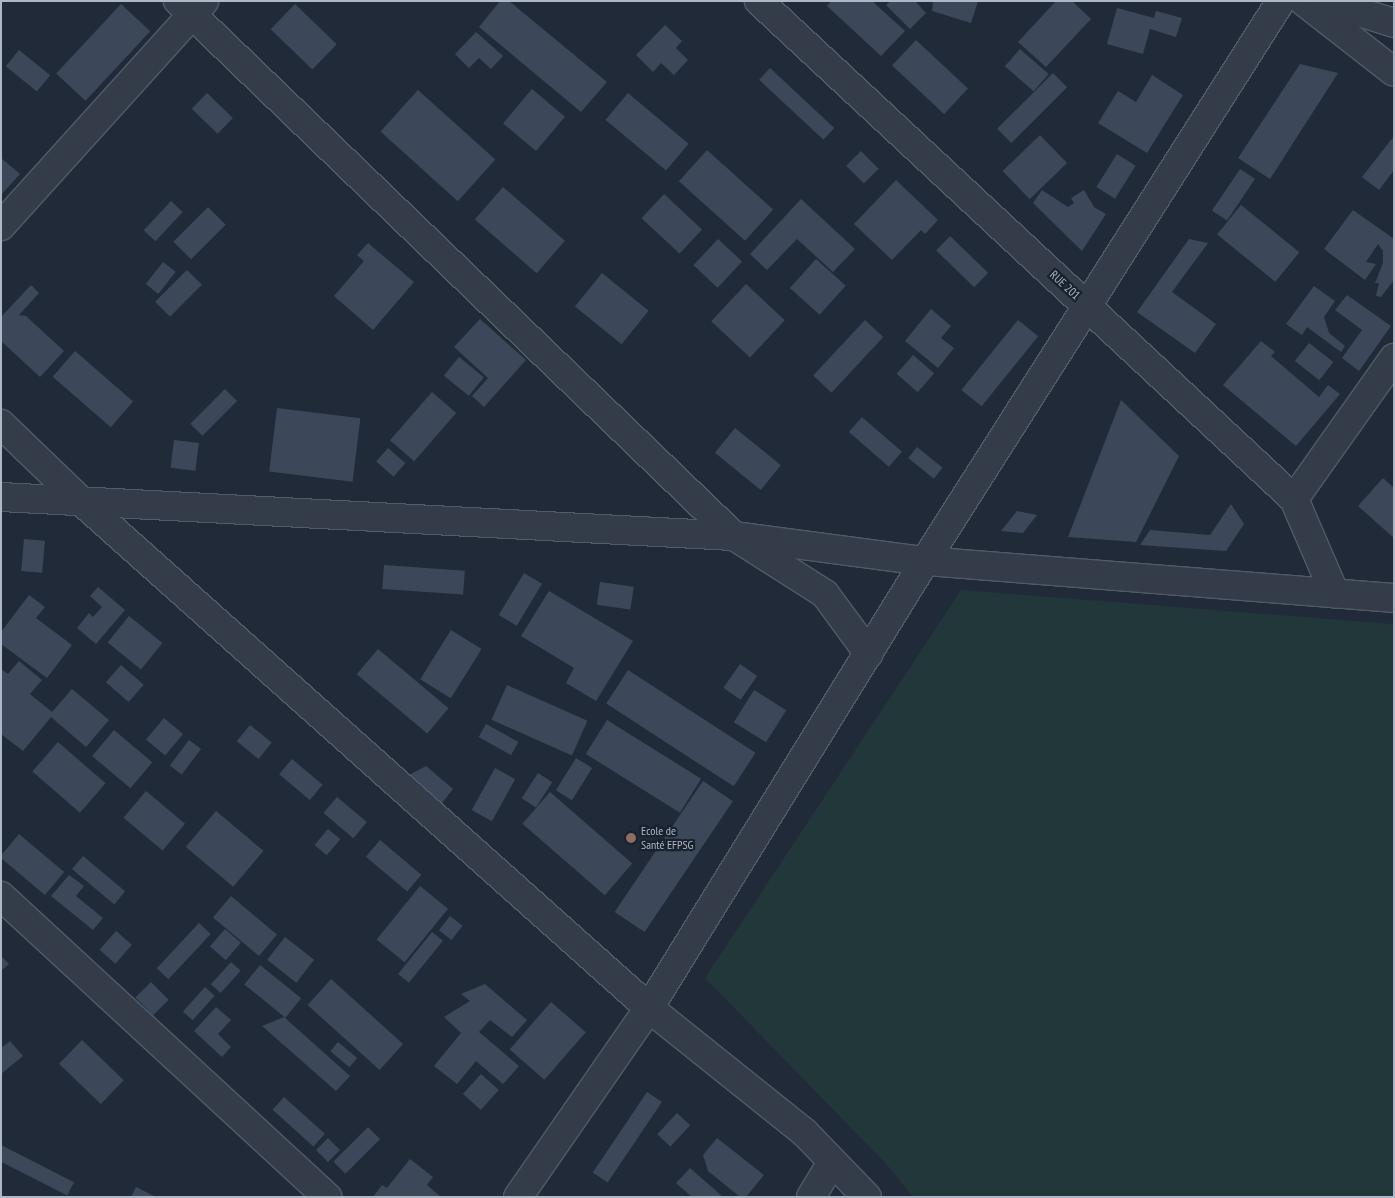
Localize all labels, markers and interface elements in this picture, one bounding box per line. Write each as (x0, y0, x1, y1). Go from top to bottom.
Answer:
street label: RUE 201 (1047, 267, 1083, 303)
place label: Ecole de Santé EFPSG (641, 824, 693, 852)
marker: Ecole de Santé EFPSG (625, 832, 637, 844)

